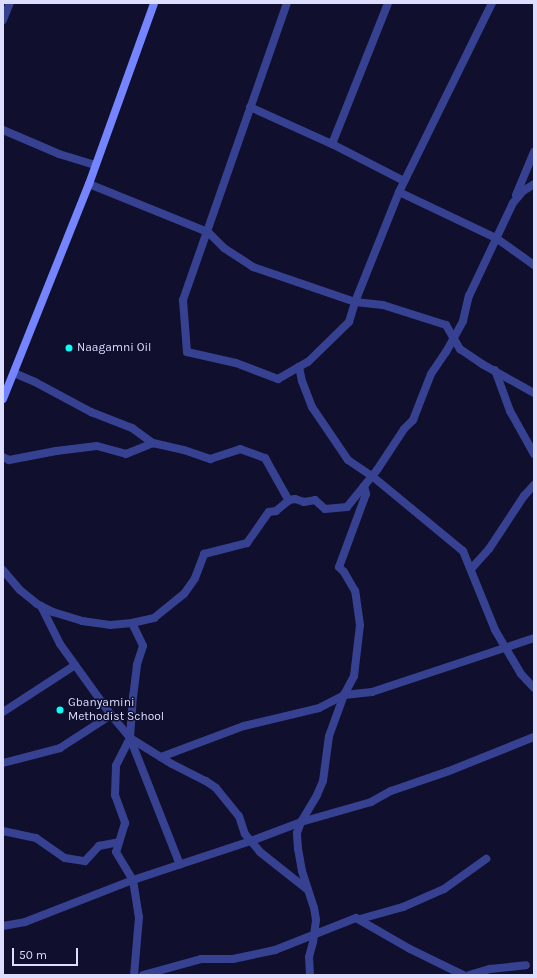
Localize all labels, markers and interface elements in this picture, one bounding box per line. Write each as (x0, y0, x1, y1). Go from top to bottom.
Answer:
place label: Naagamni Oil (77, 341, 151, 355)
marker: Naagamni Oil (64, 343, 74, 353)
place label: Gbanyamini Methodist School (68, 696, 164, 724)
marker: Gbanyamini Methodist School (55, 705, 65, 715)
scale bar (14, 940, 80, 966)
text: 50 m (19, 948, 47, 962)

